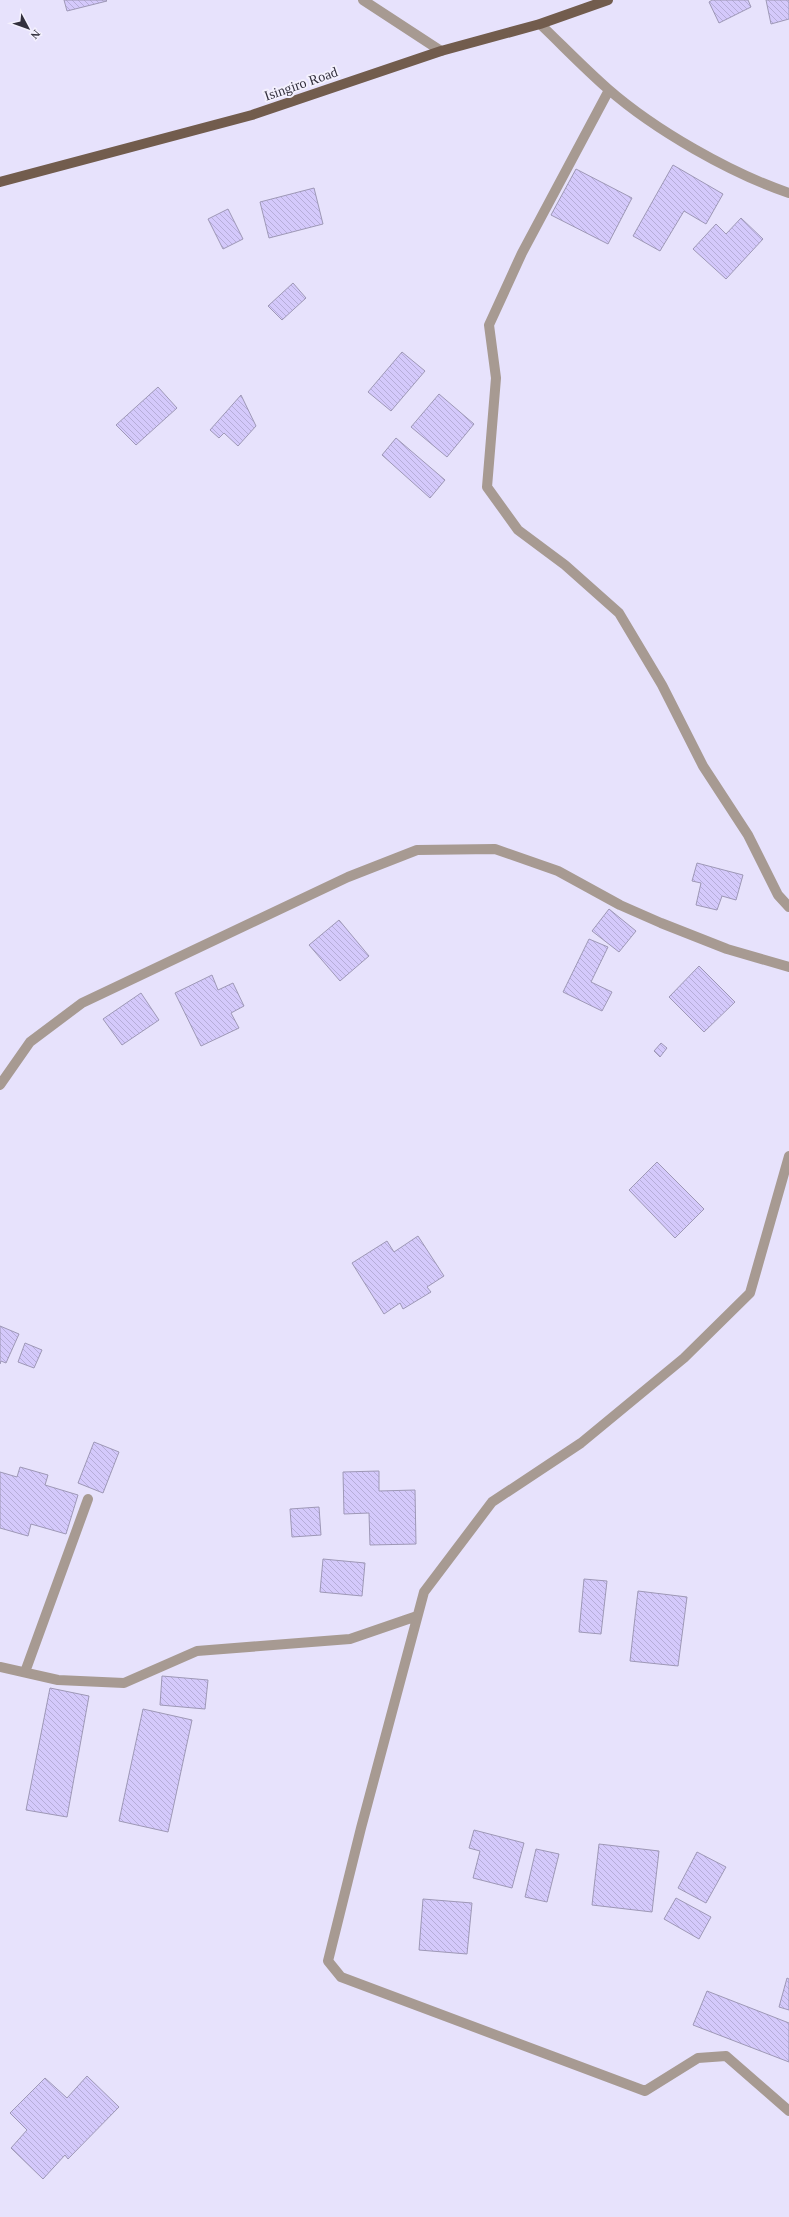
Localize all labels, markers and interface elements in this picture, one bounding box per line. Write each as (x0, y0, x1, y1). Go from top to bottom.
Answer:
north arrow (8, 8, 48, 48)
text: N (28, 28, 43, 42)
street label: Isingiro Road (262, 64, 340, 104)

